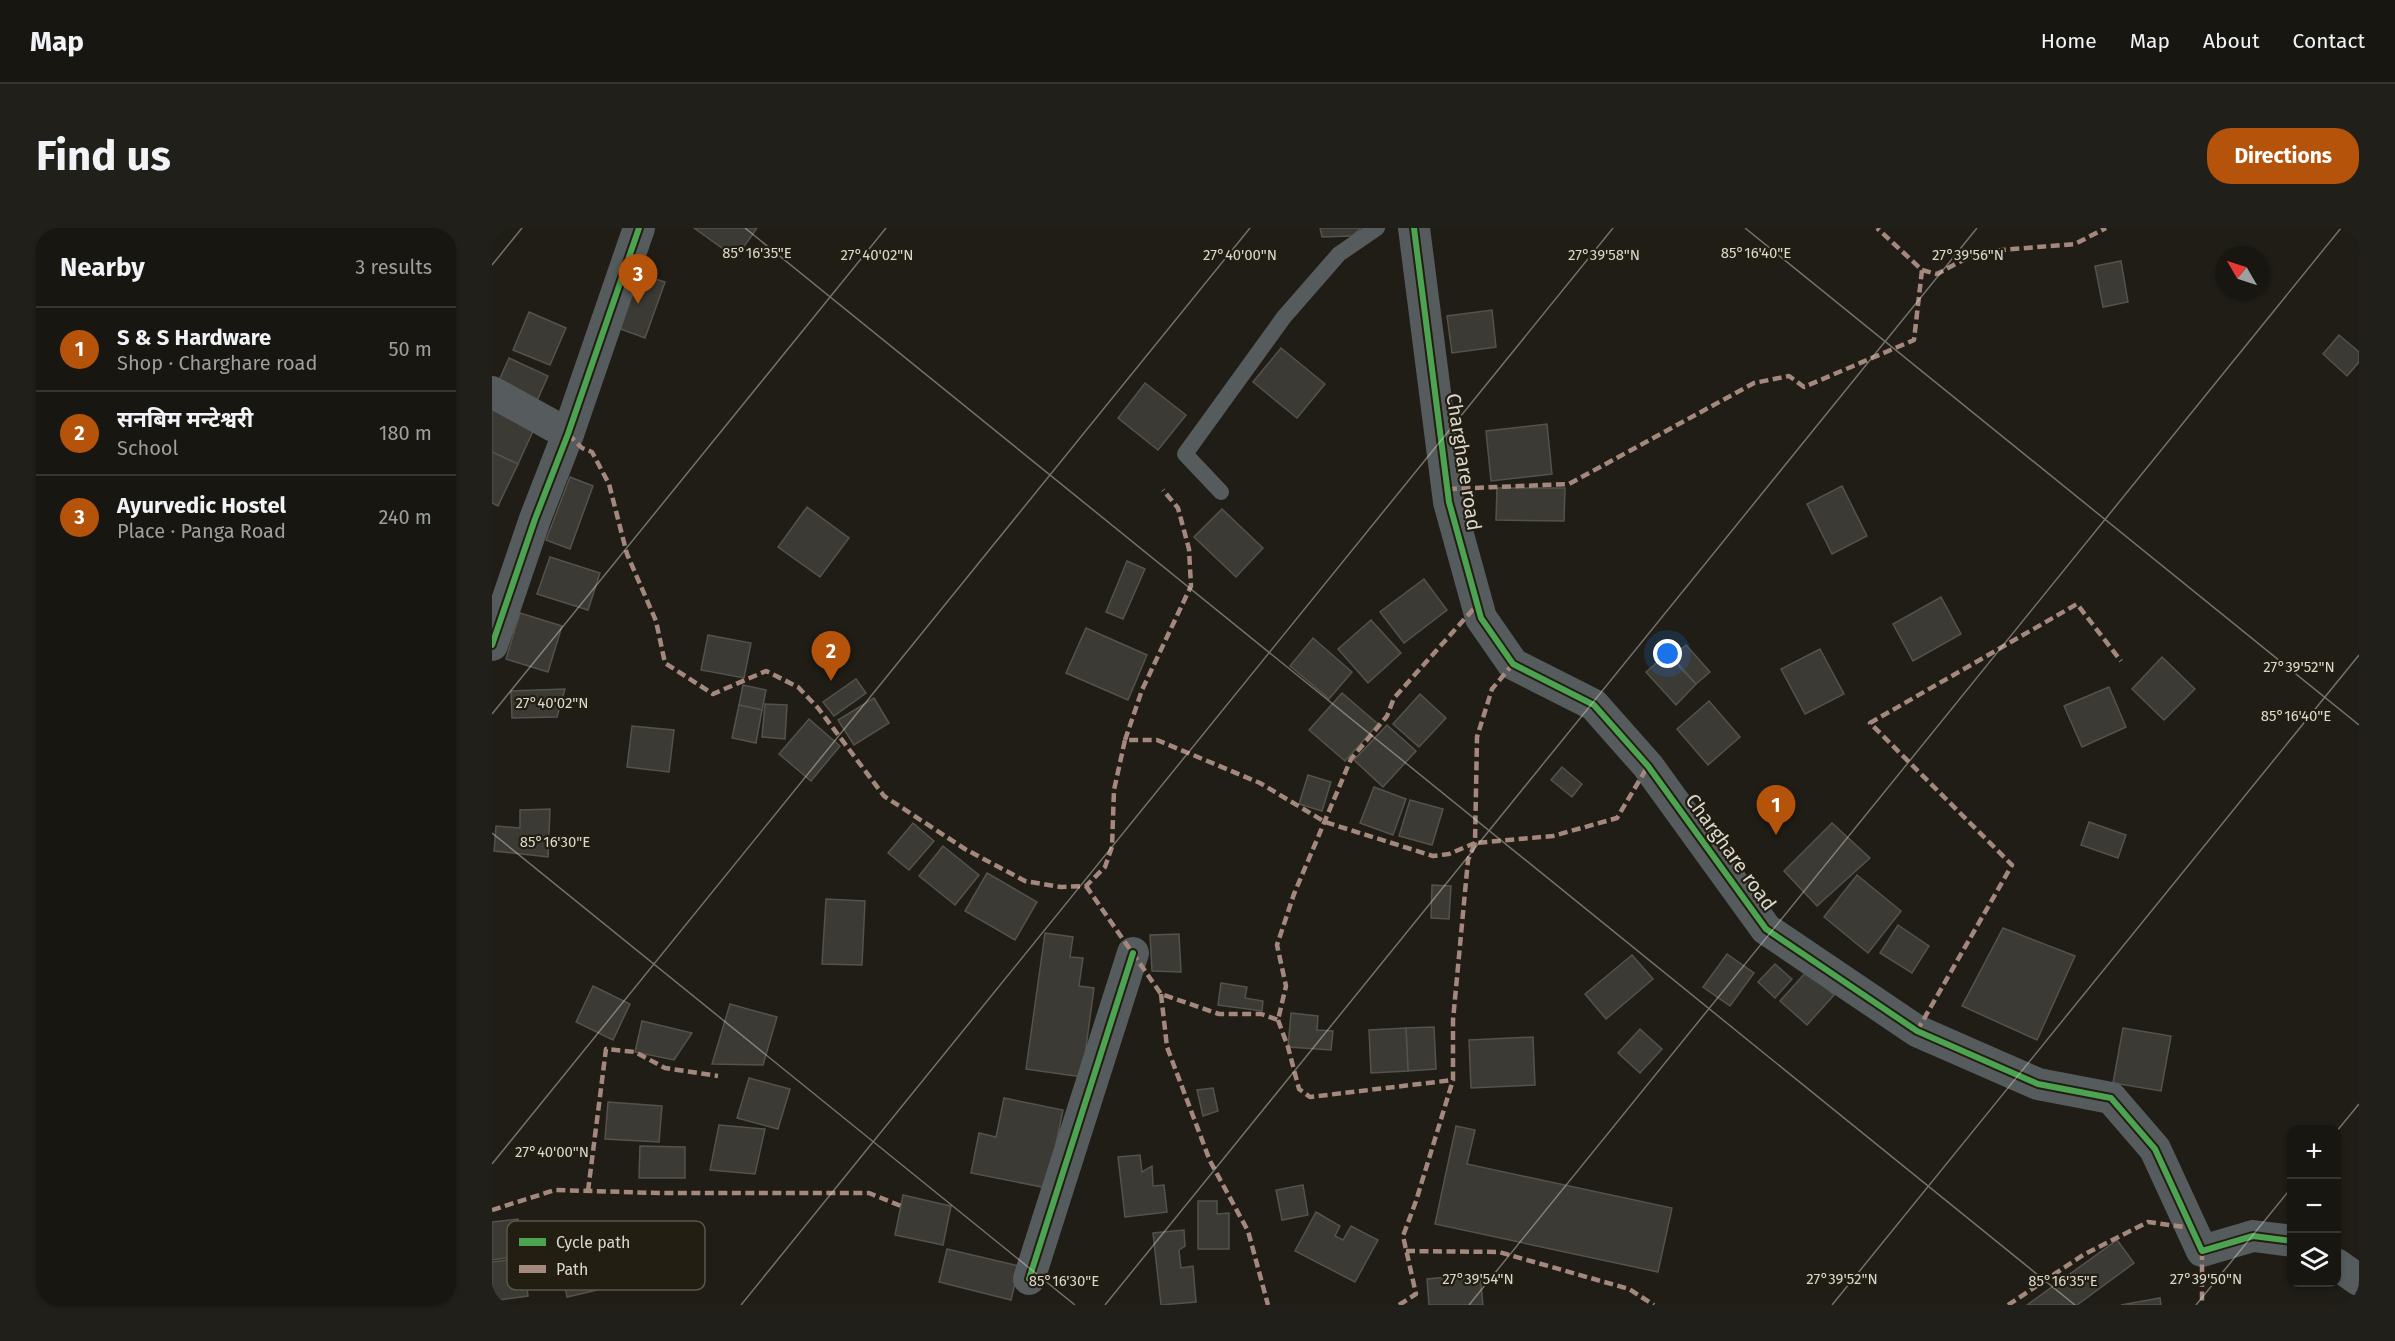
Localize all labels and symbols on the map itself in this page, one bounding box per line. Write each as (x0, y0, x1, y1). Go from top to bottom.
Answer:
text: 85°16'35"E (722, 244, 792, 262)
text: 85°16'40"E (1721, 244, 1791, 262)
text: 27°40'02"N (840, 246, 914, 264)
text: 27°40'00"N (1203, 246, 1277, 264)
text: 27°39'58"N (1568, 246, 1640, 264)
text: 27°39'56"N (1932, 246, 2004, 264)
north arrow (2215, 246, 2269, 300)
pin: 3 (618, 254, 658, 304)
street label: Charghare road (1441, 392, 1487, 532)
pin: 2 (812, 632, 850, 681)
your location (1653, 639, 1682, 668)
text: 27°39'52"N (2263, 658, 2335, 676)
text: 27°40'02"N (515, 694, 589, 712)
text: 85°16'40"E (2261, 707, 2331, 725)
pin: 1 (1756, 786, 1796, 835)
street label: Charghare road (1681, 789, 1781, 915)
text: 85°16'30"E (520, 833, 590, 851)
text: 27°40'00"N (515, 1143, 589, 1161)
legend (507, 1221, 705, 1290)
text: Cycle path (556, 1233, 630, 1252)
text: Path (556, 1260, 588, 1279)
text: 27°39'54"N (1442, 1270, 1514, 1288)
text: 27°39'52"N (1806, 1270, 1878, 1288)
text: 27°39'50"N (2170, 1270, 2242, 1288)
text: 85°16'30"E (1029, 1272, 1099, 1290)
text: 85°16'35"E (2028, 1272, 2098, 1290)

